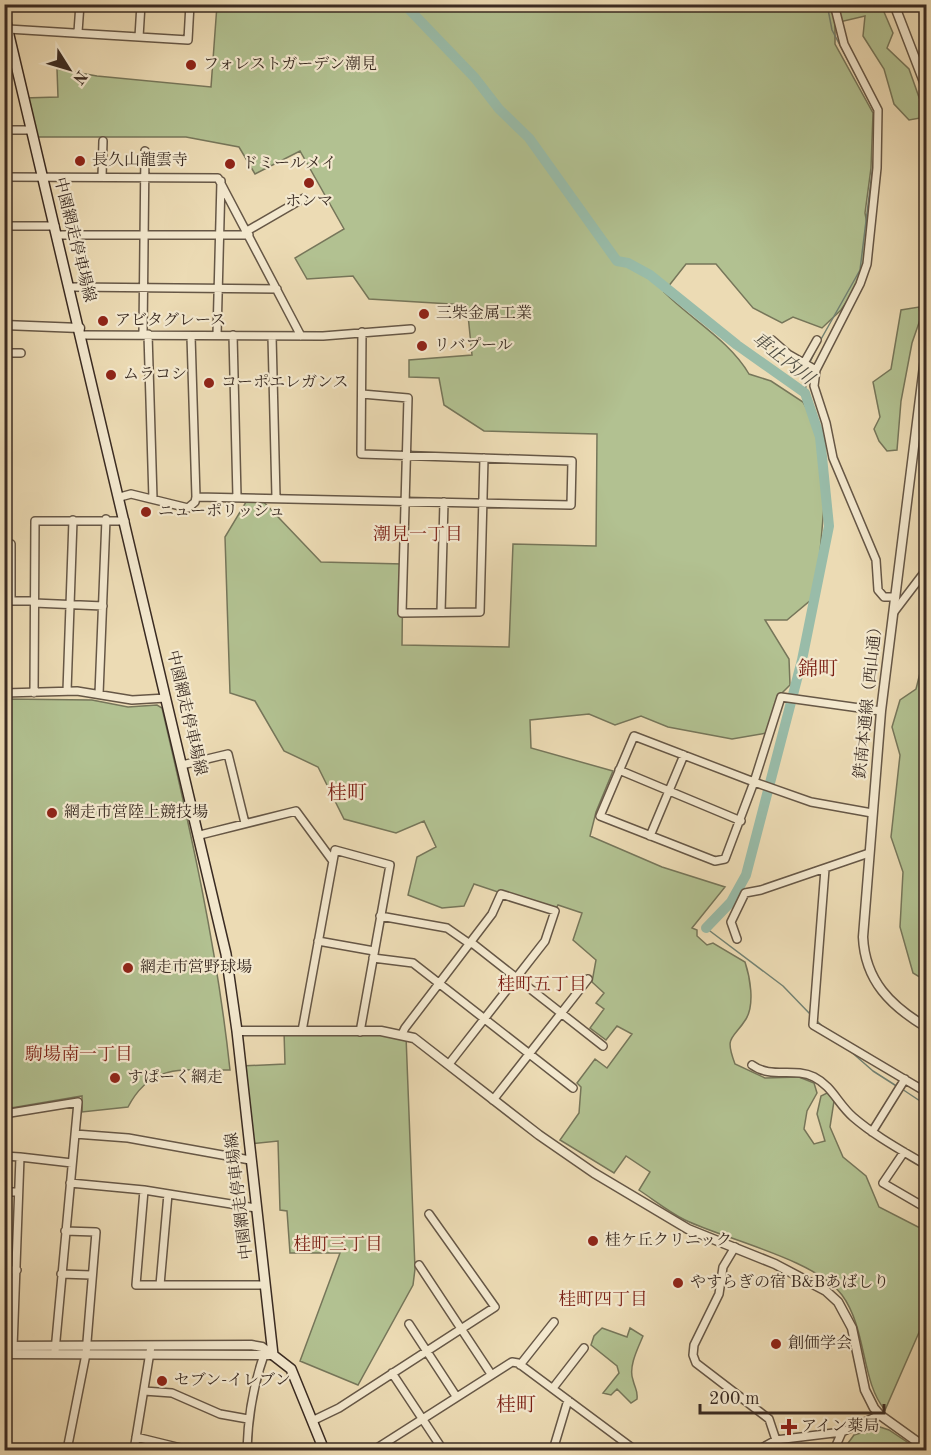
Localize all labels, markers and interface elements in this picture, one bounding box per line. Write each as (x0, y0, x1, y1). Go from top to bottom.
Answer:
north arrow (39, 39, 99, 99)
place label: フォレストガーデン潮見 (203, 55, 377, 73)
marker: フォレストガーデン潮見 (184, 58, 198, 72)
text: N (69, 67, 89, 87)
place label: 長久山龍雲寺 (92, 151, 188, 169)
marker: 長久山龍雲寺 (73, 154, 87, 168)
place label: ドミールメイ (242, 155, 337, 172)
marker: ドミールメイ (223, 157, 237, 171)
street label: 中園網走停車場線 (51, 175, 99, 304)
marker: ホンマ (302, 176, 316, 190)
place label: ホンマ (285, 194, 333, 210)
place label: 三柴金属工業 (436, 304, 532, 322)
marker: 三柴金属工業 (417, 307, 431, 321)
place label: アビタグレース (115, 312, 226, 329)
marker: アビタグレース (96, 314, 110, 328)
water label: 車止内川 (749, 328, 820, 389)
place label: リバプール (434, 337, 513, 354)
marker: リバプール (415, 339, 429, 353)
place label: ムラコシ (123, 367, 187, 383)
marker: ムラコシ (104, 368, 118, 382)
place label: コーポエレガンス (221, 374, 349, 391)
marker: コーポエレガンス (202, 376, 216, 390)
place label: ニューポリッシュ (158, 503, 285, 520)
marker: ニューポリッシュ (139, 505, 153, 519)
district label: 潮見一丁目 (373, 524, 463, 544)
street label: 鉄南本通線（西山通） (851, 618, 885, 780)
street label: 中園網走停車場線 (164, 648, 210, 777)
district label: 錦町 (798, 658, 838, 680)
district label: 桂町 (327, 782, 367, 804)
place label: 網走市営陸上競技場 (64, 803, 208, 821)
marker: 網走市営陸上競技場 (45, 806, 59, 820)
place label: 網走市営野球場 (140, 958, 252, 976)
marker: 網走市営野球場 (121, 961, 135, 975)
district label: 桂町五丁目 (497, 974, 587, 994)
district label: 駒場南一丁目 (25, 1044, 133, 1064)
place label: すぱーく網走 (127, 1068, 223, 1086)
marker: すぱーく網走 (108, 1071, 122, 1085)
street label: 中園網走停車場線 (222, 1131, 256, 1261)
place label: 桂ケ丘クリニック (605, 1231, 732, 1249)
district label: 桂町三丁目 (293, 1234, 383, 1254)
marker: 桂ケ丘クリニック (586, 1234, 600, 1248)
place label: やすらぎの宿 B&Bあばしり (690, 1273, 889, 1291)
marker: やすらぎの宿 B&Bあばしり (671, 1276, 685, 1290)
district label: 桂町四丁目 (558, 1289, 648, 1309)
place label: 創価学会 (788, 1334, 852, 1352)
marker: 創価学会 (769, 1337, 783, 1351)
place label: セブン-イレブン (174, 1372, 291, 1389)
marker: セブン-イレブン (155, 1374, 169, 1388)
scale bar (700, 1377, 884, 1415)
text: 200 m (709, 1390, 760, 1408)
district label: 桂町 (496, 1394, 536, 1416)
place label: アイン薬局 (801, 1417, 880, 1435)
marker: アイン薬局 (782, 1420, 796, 1434)

